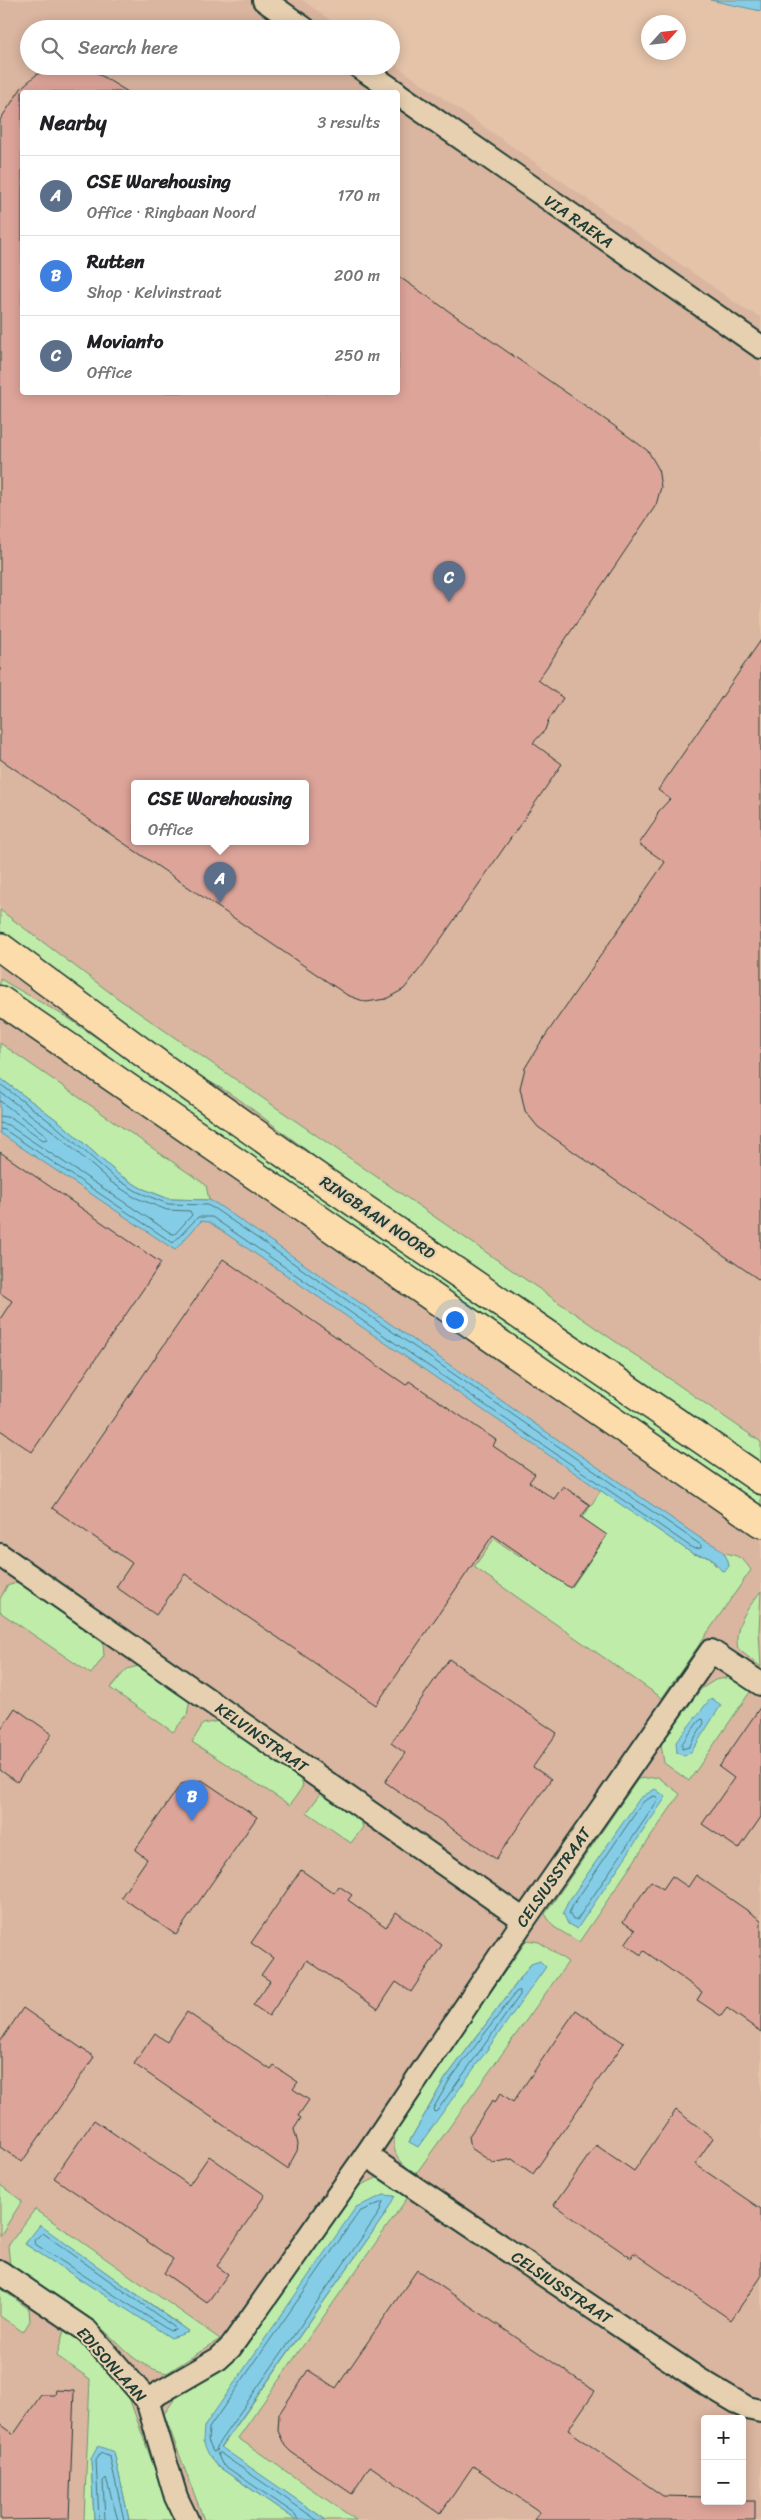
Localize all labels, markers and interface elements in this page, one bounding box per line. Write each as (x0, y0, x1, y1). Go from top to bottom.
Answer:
north arrow (641, 15, 686, 60)
search box (20, 20, 400, 75)
text: Search here (78, 31, 178, 64)
icon: search (38, 34, 66, 62)
text: Nearby (40, 104, 106, 142)
text: 3 results (317, 108, 380, 137)
text: CSE Warehousing (87, 165, 231, 198)
text: A (51, 181, 61, 210)
text: 170 m (337, 181, 380, 210)
street label: VIA RAEKA (538, 187, 620, 256)
text: Office · Ringbaan Noord (87, 198, 255, 227)
text: Rutten (87, 245, 144, 278)
text: B (51, 261, 61, 290)
text: 200 m (334, 261, 380, 290)
text: Shop · Kelvinstraat (87, 278, 222, 307)
text: Movianto (87, 325, 163, 358)
text: C (51, 341, 61, 370)
text: 250 m (334, 341, 380, 370)
text: Office (87, 358, 132, 387)
pin: C (433, 561, 465, 602)
popup (131, 780, 309, 845)
text: CSE Warehousing (148, 782, 292, 815)
text: Office (148, 815, 193, 844)
pin: A (204, 862, 236, 903)
street label: RINGBAAN NOORD (314, 1168, 442, 1267)
your location (442, 1307, 468, 1333)
street label: KELVINSTRAAT (209, 1694, 316, 1781)
pin: B (176, 1780, 208, 1821)
street label: CELSIUSSTRAAT (508, 1820, 600, 1934)
street label: CELSIUSSTRAAT (505, 2243, 620, 2333)
street label: EDISONLAAN (69, 2319, 155, 2410)
map controls (701, 2415, 746, 2505)
button: + (701, 2415, 746, 2460)
button: − (701, 2460, 746, 2505)

